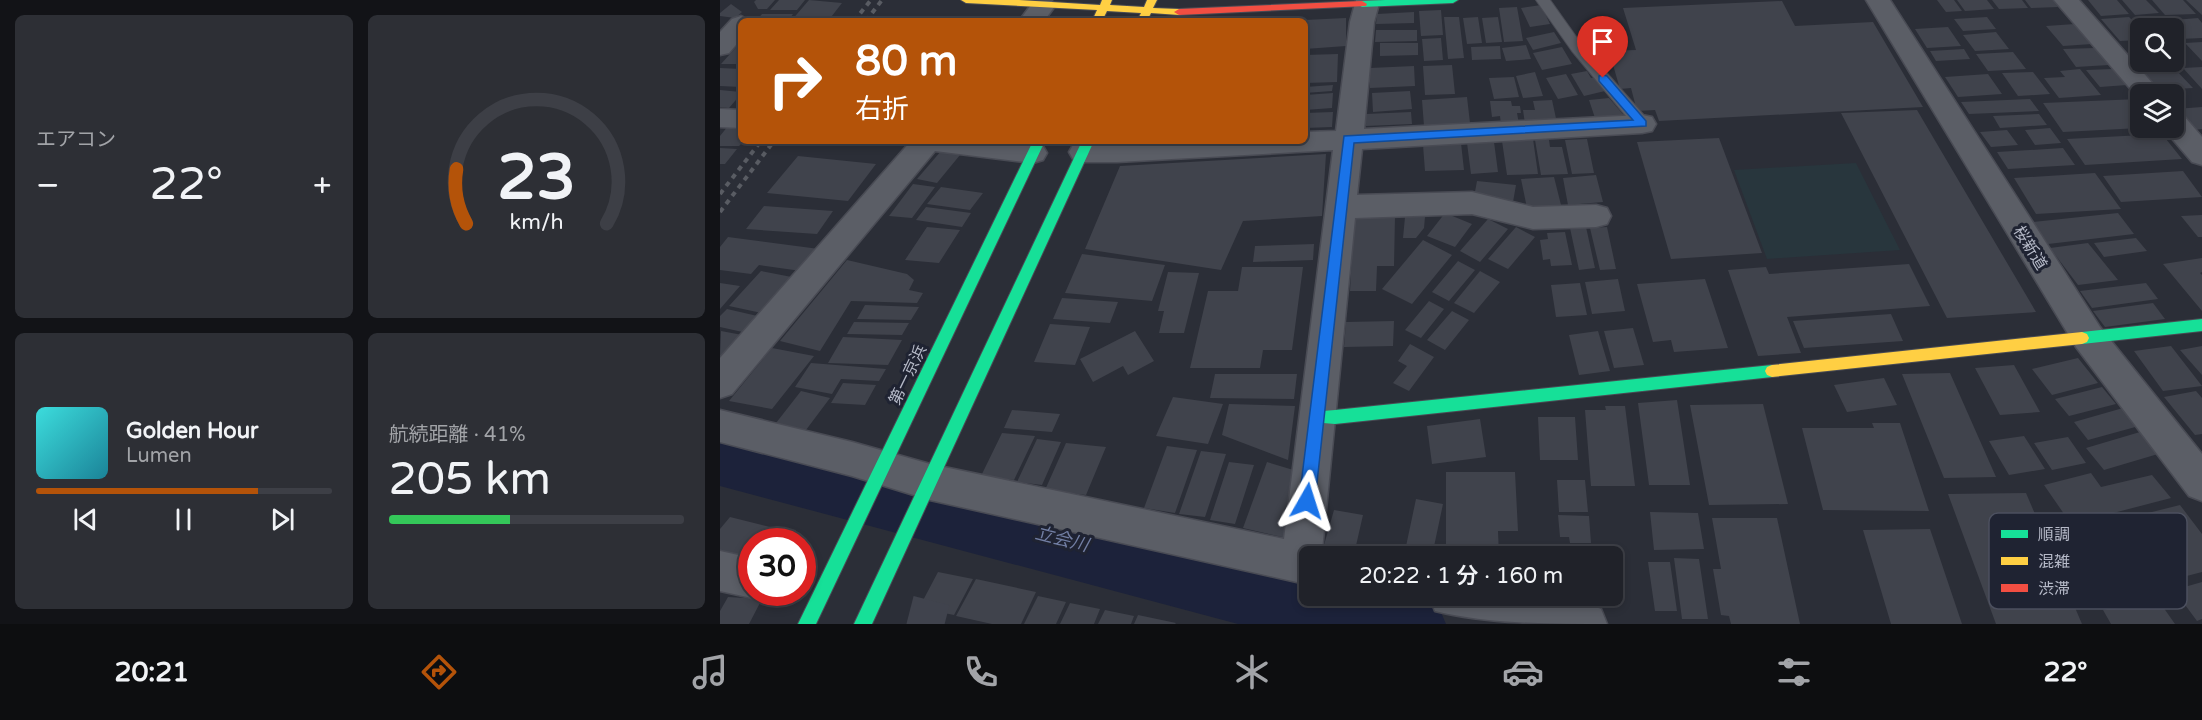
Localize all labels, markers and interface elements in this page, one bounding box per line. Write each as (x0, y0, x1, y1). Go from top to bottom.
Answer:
pin (1577, 16, 1628, 78)
map controls (2130, 18, 2184, 138)
button: search (2130, 18, 2184, 72)
icon: arrive (1586, 25, 1619, 58)
text: 80 m (855, 36, 957, 87)
icon: right (756, 42, 834, 120)
button: layers (2130, 84, 2184, 138)
text: 右折 (855, 93, 909, 126)
text: エアコン (36, 128, 116, 152)
text: 23 (497, 141, 575, 216)
text: 22° (149, 158, 223, 212)
text: − (36, 166, 60, 205)
text: + (313, 166, 331, 205)
text: km/h (509, 209, 563, 235)
street label: 桜新道 (2009, 222, 2051, 274)
street label: 第一京浜 (885, 342, 931, 408)
text: Golden Hour (126, 418, 258, 444)
text: 航続距離 · 41% (389, 423, 526, 447)
text: Lumen (126, 444, 192, 468)
text: 205 km (389, 453, 551, 507)
position arrow (1275, 469, 1339, 533)
icon: previous (69, 503, 102, 536)
icon: pause (167, 503, 200, 536)
icon: next (266, 503, 299, 536)
legend (1989, 513, 2187, 609)
water label: 立会川 (1033, 522, 1093, 557)
text: 順調 (2038, 525, 2070, 545)
speed limit sign: 30 (738, 528, 816, 606)
text: 混雑 (2038, 552, 2070, 572)
text: 20:22 · 1 分 · 160 m (1359, 563, 1563, 589)
text: 渋滞 (2038, 579, 2070, 599)
icon: directions (418, 651, 460, 693)
icon: music (689, 651, 731, 693)
icon: phone (960, 651, 1002, 693)
icon: climate (1231, 651, 1273, 693)
icon: car (1502, 651, 1544, 693)
icon: filters (1773, 651, 1815, 693)
text: 20:21 (114, 656, 189, 689)
text: 22° (2043, 656, 2088, 689)

